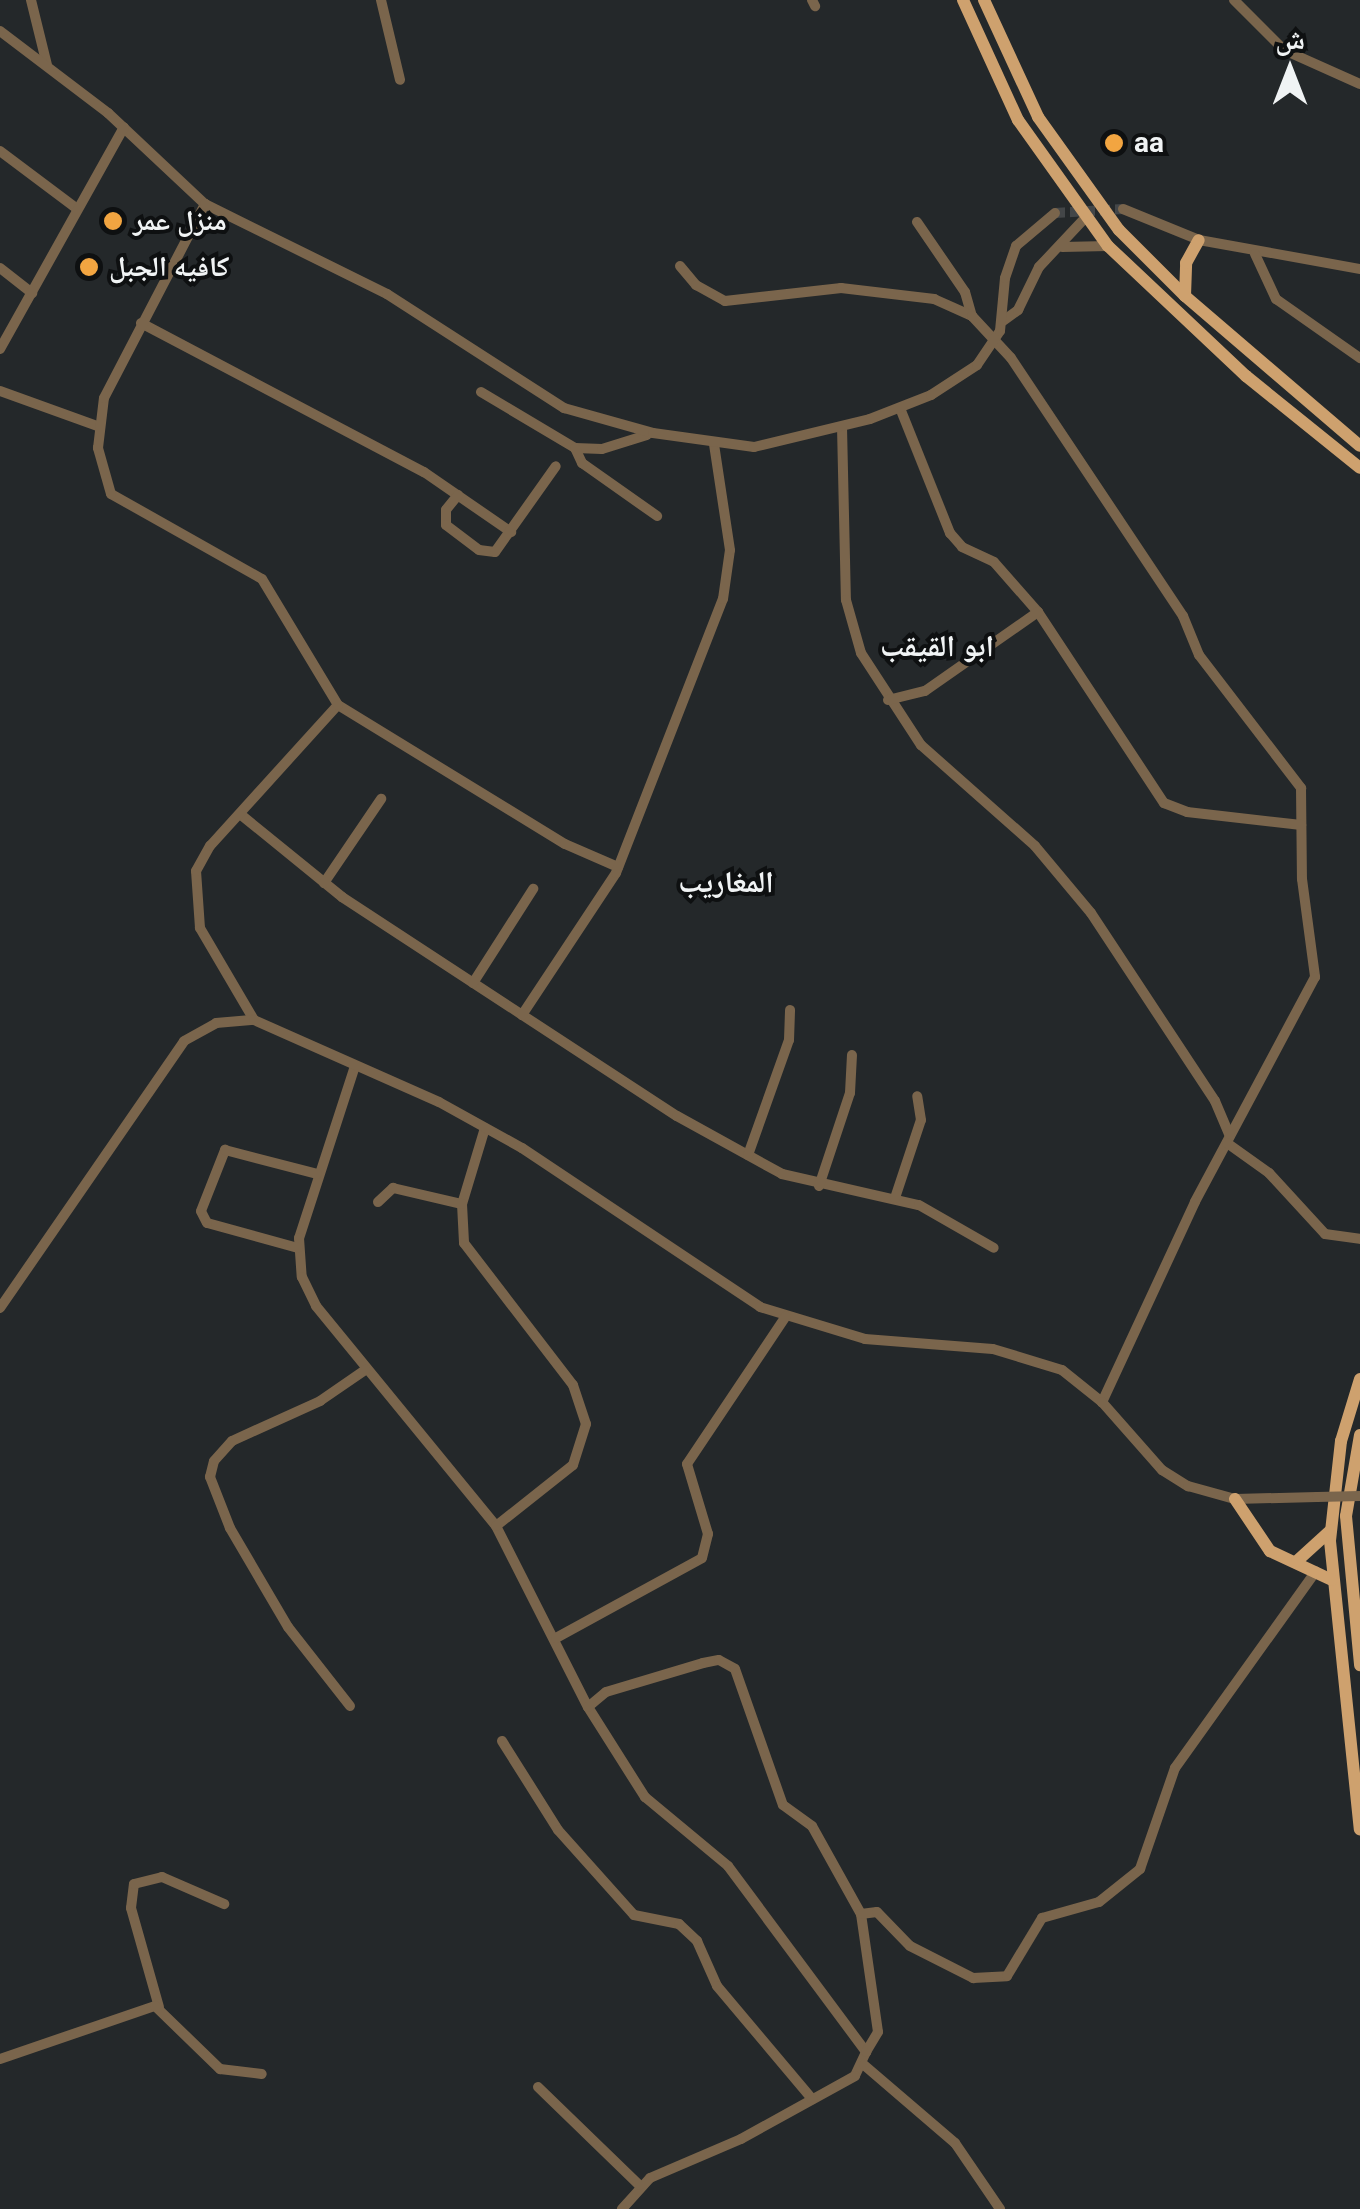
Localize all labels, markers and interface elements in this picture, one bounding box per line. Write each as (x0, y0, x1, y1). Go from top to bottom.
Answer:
north arrow (1240, 20, 1340, 120)
text: ش (1275, 23, 1305, 56)
place label: aa (1134, 126, 1164, 160)
marker: aa (1103, 132, 1125, 154)
place label: منزل عمر (133, 204, 227, 238)
marker: منزل عمر (102, 210, 124, 232)
place label: كافيه الجبل (109, 250, 229, 284)
marker: كافيه الجبل (78, 256, 100, 278)
district label: ابو القيقب (880, 628, 994, 664)
district label: المغاريب (678, 864, 774, 900)

